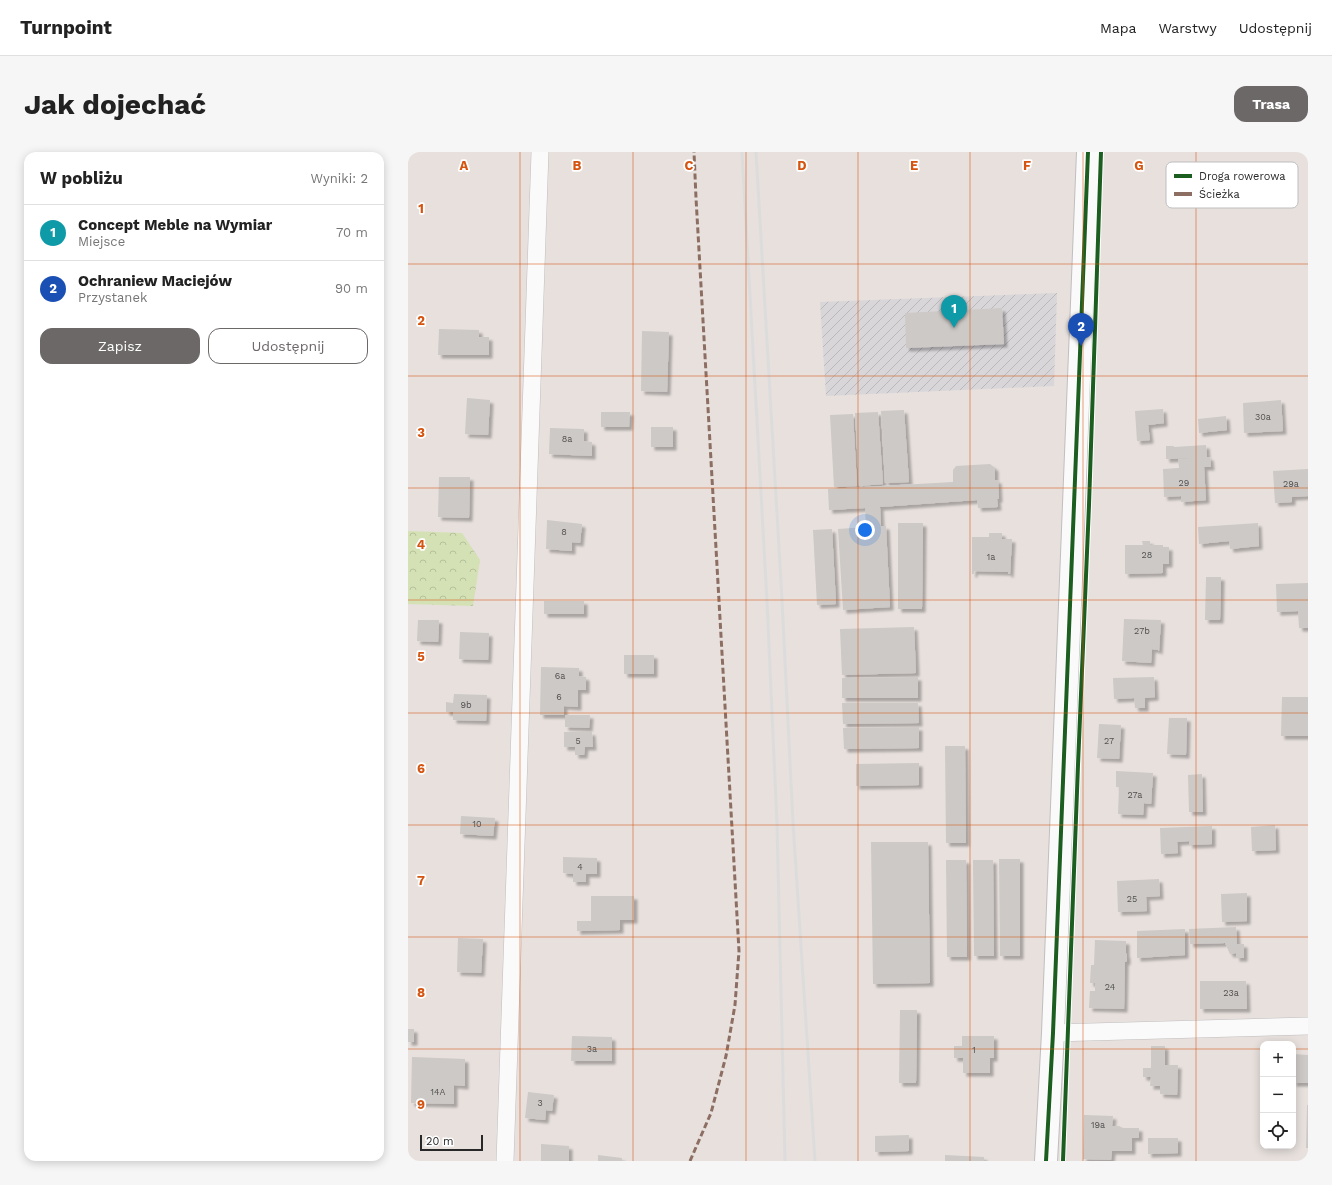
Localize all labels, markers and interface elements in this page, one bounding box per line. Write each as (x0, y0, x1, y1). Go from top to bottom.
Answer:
text: Turnpoint (20, 16, 112, 39)
text: Mapa (1100, 20, 1136, 36)
text: Warstwy (1158, 20, 1217, 36)
text: Udostępnij (1239, 20, 1312, 36)
button: Trasa (1234, 86, 1308, 122)
text: Jak dojechać (24, 88, 206, 121)
text: A (460, 158, 469, 173)
text: B (573, 158, 582, 173)
text: C (685, 158, 694, 173)
text: D (797, 158, 807, 173)
text: E (910, 158, 918, 173)
text: F (1023, 158, 1031, 173)
text: G (1134, 158, 1144, 173)
legend (1166, 162, 1298, 208)
text: W pobliżu (40, 168, 123, 188)
text: Droga rowerowa (1199, 170, 1286, 183)
text: Wyniki: 2 (311, 171, 368, 186)
text: Ścieżka (1199, 187, 1240, 201)
text: 1 (418, 201, 424, 216)
text: Concept Meble na Wymiar (78, 216, 272, 234)
text: 1 (50, 225, 56, 240)
text: 70 m (336, 225, 368, 240)
text: Miejsce (78, 234, 125, 249)
text: Ochraniew Maciejów (78, 272, 232, 290)
text: 2 (49, 281, 57, 296)
text: 90 m (335, 281, 368, 296)
text: Przystanek (78, 290, 147, 305)
pin: 1 (941, 295, 967, 328)
text: 2 (417, 313, 425, 328)
pin: 2 (1068, 313, 1094, 346)
button: Zapisz (40, 328, 200, 364)
button: Udostępnij (208, 328, 368, 364)
house number: 30a (1255, 412, 1271, 422)
text: 3 (417, 425, 425, 440)
house number: 8a (562, 434, 572, 444)
house number: 29 (1179, 478, 1189, 488)
house number: 29a (1283, 479, 1299, 489)
your location (855, 520, 875, 540)
house number: 8 (561, 527, 567, 537)
text: 4 (417, 537, 426, 552)
house number: 28 (1142, 550, 1152, 560)
house number: 1a (987, 552, 995, 562)
house number: 27b (1134, 626, 1150, 636)
text: 5 (417, 649, 425, 664)
house number: 6a (555, 671, 565, 681)
house number: 6 (556, 692, 562, 702)
house number: 9b (460, 700, 472, 710)
house number: 5 (575, 736, 581, 746)
house number: 27 (1104, 736, 1114, 746)
text: 6 (417, 761, 425, 776)
house number: 27a (1128, 790, 1142, 800)
house number: 10 (472, 819, 482, 829)
house number: 4 (577, 862, 583, 872)
text: 7 (417, 873, 425, 888)
house number: 25 (1127, 894, 1137, 904)
house number: 24 (1105, 982, 1116, 992)
text: 8 (417, 985, 425, 1000)
house number: 23a (1223, 988, 1239, 998)
map controls (1260, 1041, 1296, 1149)
button: + (1260, 1041, 1296, 1077)
house number: 3a (587, 1044, 597, 1054)
house number: 1 (972, 1045, 976, 1055)
button: − (1260, 1077, 1296, 1113)
house number: 14A (431, 1087, 446, 1097)
text: 9 (417, 1097, 425, 1112)
house number: 3 (537, 1098, 543, 1108)
button: locate (1260, 1113, 1296, 1149)
house number: 19a (1091, 1120, 1105, 1130)
scale bar (420, 1133, 483, 1152)
text: 20 m (426, 1135, 454, 1148)

